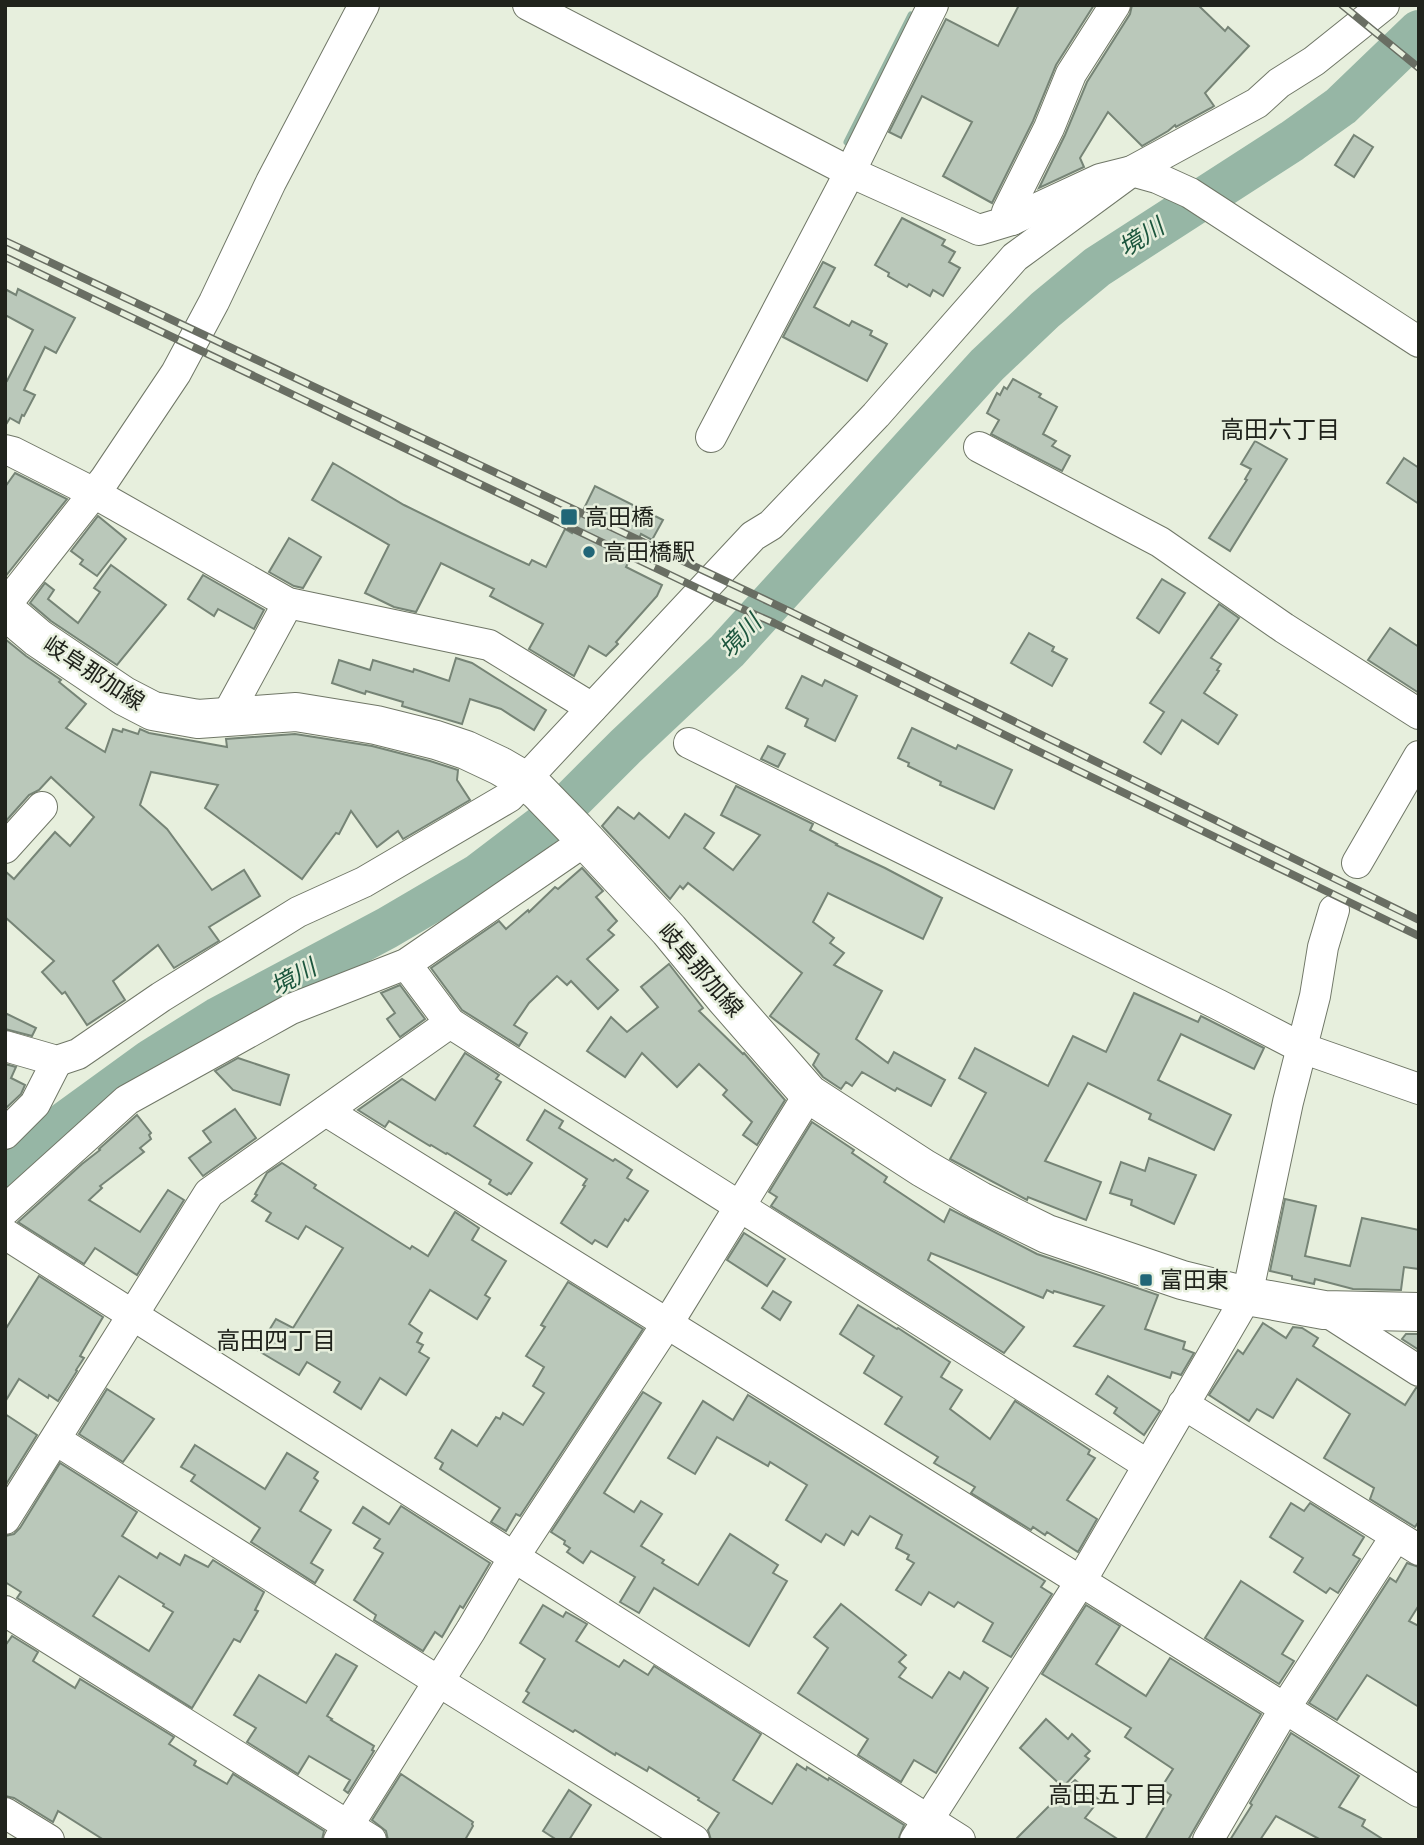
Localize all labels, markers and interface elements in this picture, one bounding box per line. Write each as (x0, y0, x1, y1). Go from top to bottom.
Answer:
water label: 境川 (1112, 209, 1172, 263)
district label: 高田六丁目 (1220, 414, 1340, 445)
place label: 高田橋 (585, 502, 654, 532)
marker: 高田橋 (559, 507, 579, 527)
place label: 高田橋駅 (603, 537, 695, 567)
marker: 高田橋駅 (581, 544, 597, 560)
water label: 境川 (712, 606, 770, 664)
street label: 岐阜那加線 (38, 629, 150, 717)
street label: 岐阜那加線 (652, 917, 750, 1023)
water label: 境川 (264, 950, 324, 1002)
place label: 富田東 (1160, 1265, 1229, 1295)
marker: 富田東 (1138, 1272, 1154, 1288)
district label: 高田四丁目 (216, 1325, 336, 1356)
district label: 高田五丁目 (1048, 1779, 1168, 1810)

